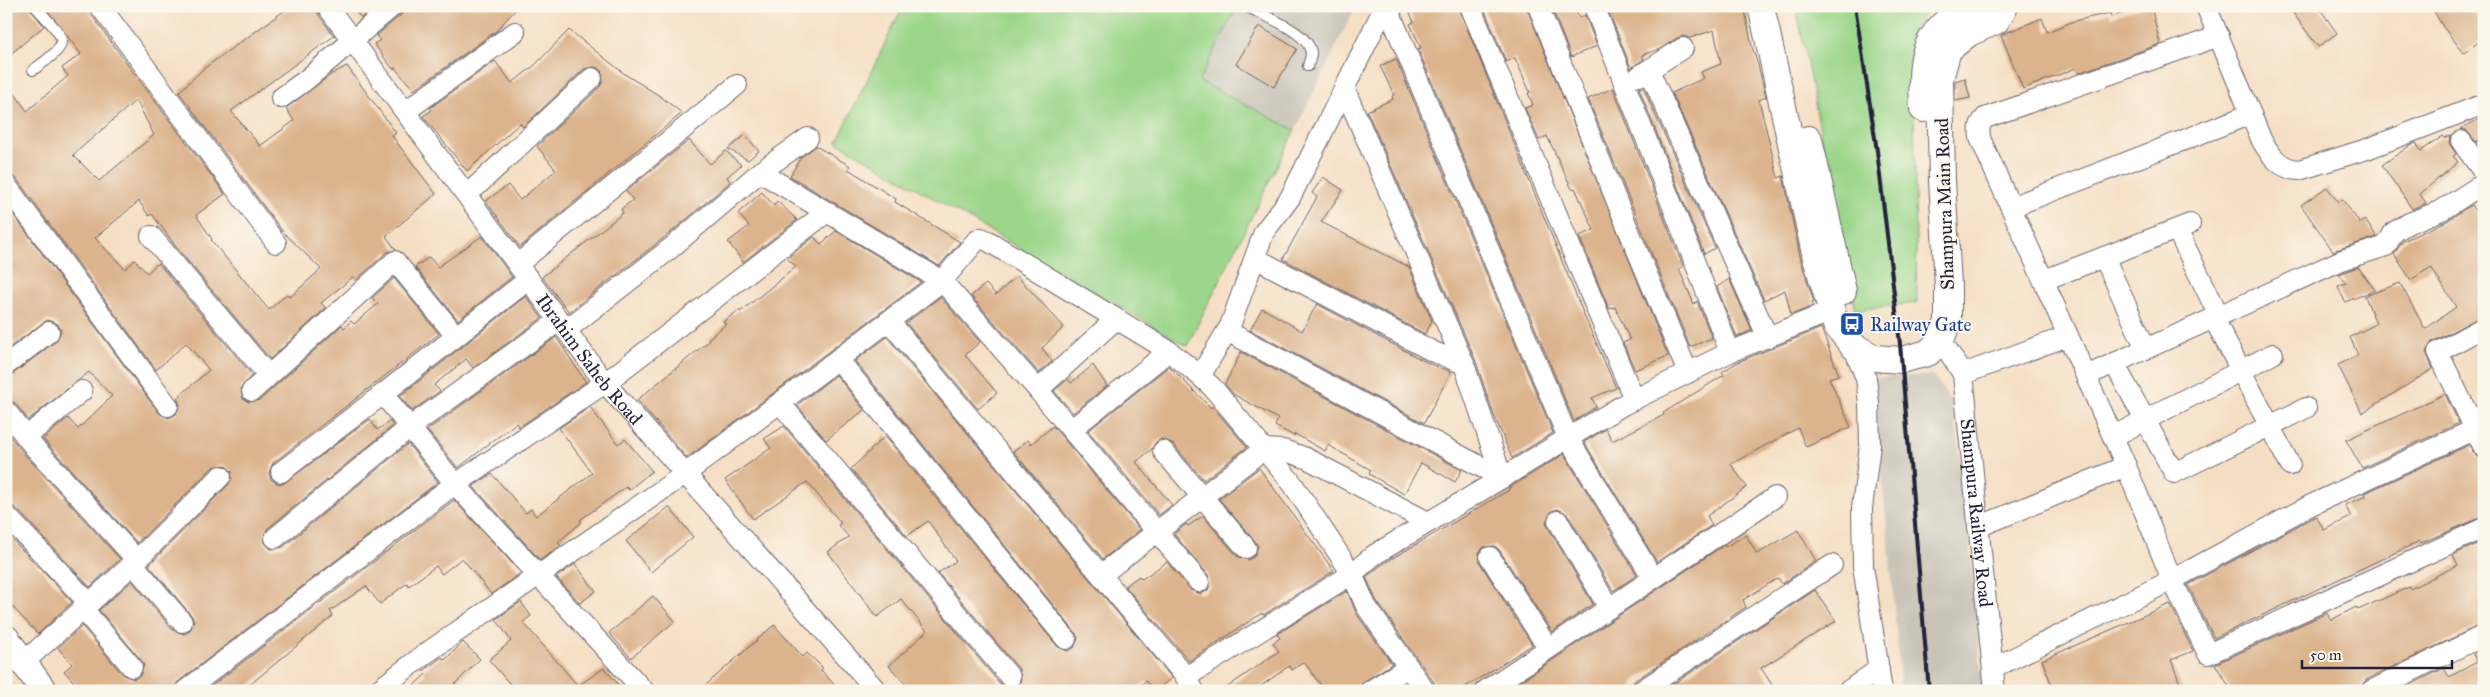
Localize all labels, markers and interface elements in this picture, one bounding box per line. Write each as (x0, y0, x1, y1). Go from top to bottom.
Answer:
street label: Shampura Main Road (1930, 117, 1959, 290)
street label: Ibrahim Saheb Road (531, 289, 648, 430)
bus stop icon: Railway Gate (1839, 311, 1865, 337)
place label: Railway Gate (1870, 313, 1971, 336)
street label: Shampura Railway Road (1956, 417, 1998, 609)
scale bar (2302, 637, 2452, 669)
text: 50 m (2310, 646, 2342, 664)

